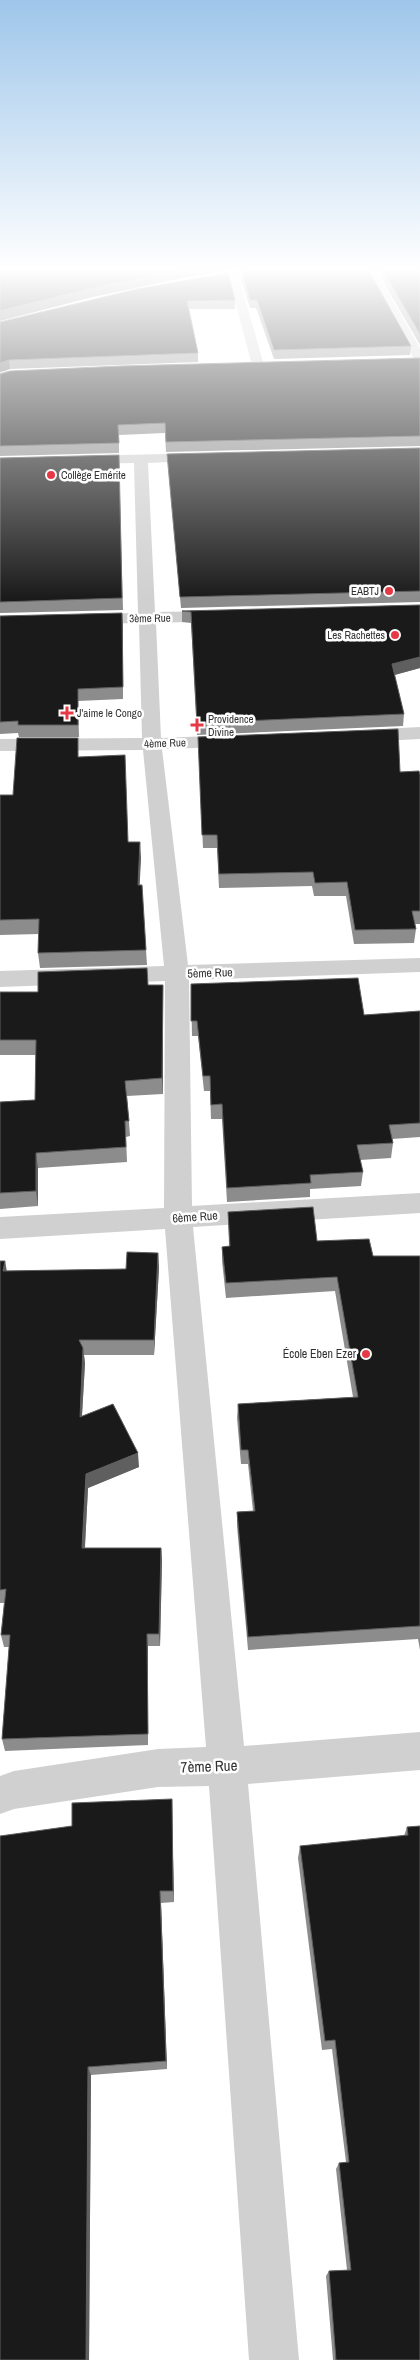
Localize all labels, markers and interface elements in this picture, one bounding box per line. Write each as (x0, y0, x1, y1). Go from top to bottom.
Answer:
place label: Collège Emérite (61, 468, 126, 482)
marker: Collège Emérite (45, 469, 57, 481)
place label: EABTJ (351, 584, 379, 598)
marker: EABTJ (383, 585, 395, 597)
street label: 3ème Rue (129, 611, 171, 625)
place label: Les Rachettes (327, 628, 385, 642)
marker: Les Rachettes (389, 629, 401, 641)
place label: J'aime le Congo (77, 706, 142, 720)
marker: J'aime le Congo (61, 707, 73, 719)
place label: Providence Divine (208, 712, 254, 739)
marker: Providence Divine (190, 718, 204, 732)
street label: 4ème Rue (144, 735, 186, 751)
street label: 5ème Rue (187, 964, 233, 982)
street label: 6ème Rue (172, 1207, 218, 1227)
place label: École Eben Ezer (283, 1346, 357, 1362)
marker: École Eben Ezer (360, 1348, 372, 1360)
street label: 7ème Rue (180, 1755, 238, 1777)

